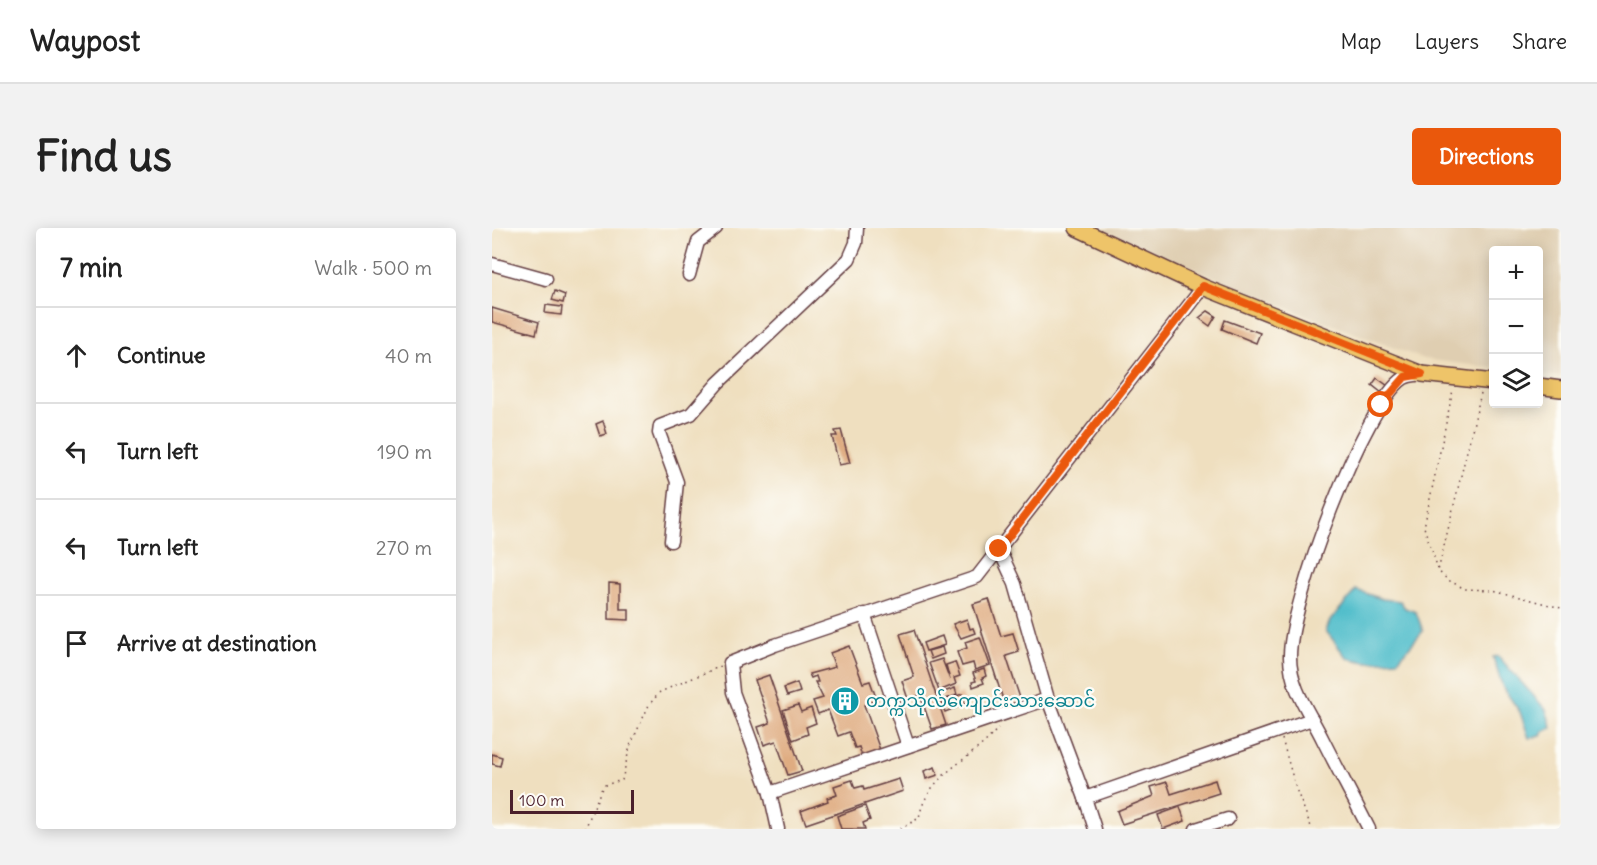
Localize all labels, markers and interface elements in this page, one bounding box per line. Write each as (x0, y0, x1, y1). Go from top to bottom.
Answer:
text: Waypost (30, 23, 140, 59)
text: Map (1341, 28, 1381, 55)
text: Layers (1414, 28, 1479, 55)
text: Share (1512, 28, 1567, 55)
button: Directions (1412, 128, 1561, 185)
text: Find us (36, 130, 172, 182)
map controls (1489, 246, 1543, 408)
button: + (1489, 246, 1543, 300)
text: 7 min (60, 251, 123, 284)
text: Walk · 500 m (314, 255, 432, 280)
button: − (1489, 300, 1543, 354)
icon: ahead (60, 339, 93, 372)
text: Continue (117, 341, 206, 369)
text: 40 m (385, 343, 432, 368)
button: layers (1489, 354, 1543, 408)
route start (1367, 391, 1393, 417)
icon: left (60, 435, 93, 468)
text: Turn left (117, 437, 198, 465)
text: 190 m (377, 439, 432, 464)
icon: left (60, 531, 93, 564)
text: Turn left (117, 533, 198, 561)
text: 270 m (376, 535, 432, 560)
route end (985, 535, 1011, 561)
icon: arrive (60, 627, 93, 660)
text: Arrive at destination (117, 629, 317, 657)
building icon: တက္ကသိုလ်ကျောင်းသားဆောင် (829, 685, 861, 717)
place label: တက္ကသိုလ်ကျောင်းသားဆောင် (866, 687, 1095, 716)
scale bar (510, 787, 634, 814)
text: 100 m (519, 790, 564, 810)

